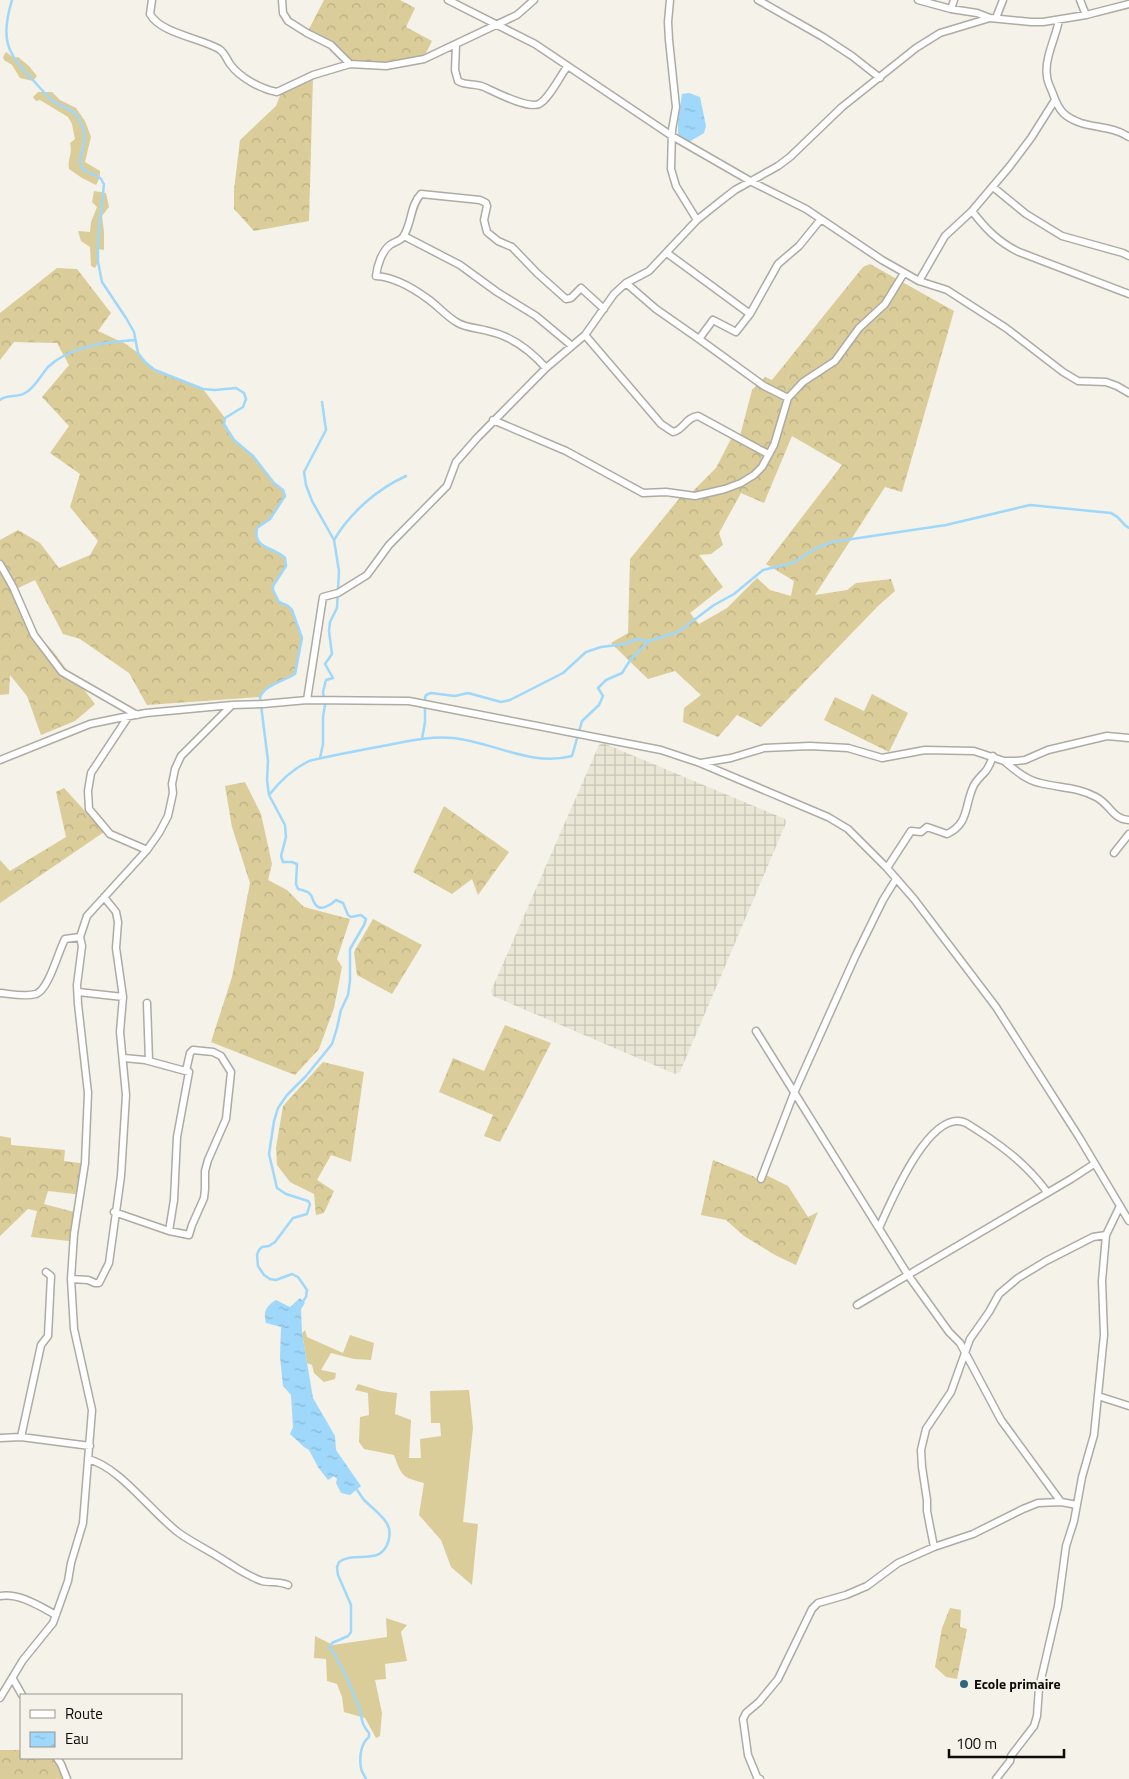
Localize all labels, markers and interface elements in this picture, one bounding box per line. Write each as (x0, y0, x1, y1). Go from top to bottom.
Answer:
place label: Ecole primaire (974, 1673, 1061, 1694)
marker: Ecole primaire (958, 1678, 970, 1690)
legend (20, 1694, 182, 1759)
text: Route (65, 1702, 103, 1725)
scale bar (949, 1726, 1064, 1758)
text: Eau (65, 1727, 89, 1750)
text: 100 m (956, 1732, 997, 1755)

